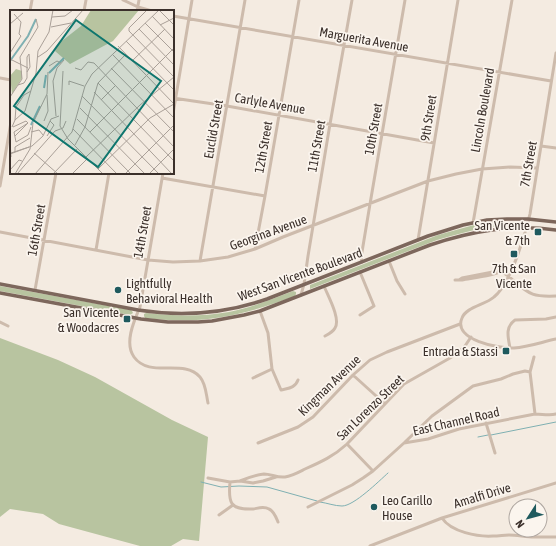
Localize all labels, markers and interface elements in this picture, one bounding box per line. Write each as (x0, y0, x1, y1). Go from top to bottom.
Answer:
inset map (10, 10, 174, 174)
street label: Marguerita Avenue (318, 24, 410, 55)
street label: Lincoln Boulevard (468, 67, 497, 154)
street label: Carlyle Avenue (233, 90, 306, 117)
street label: 9th Street (417, 94, 440, 142)
street label: Euclid Street (201, 98, 226, 160)
street label: 10th Street (362, 102, 385, 156)
street label: 11th Street (305, 119, 328, 173)
street label: 12th Street (252, 120, 275, 174)
street label: 7th Street (517, 140, 540, 188)
street label: 16th Street (25, 203, 48, 257)
street label: 14th Street (131, 205, 154, 259)
street label: Georgina Avenue (228, 212, 309, 253)
place label: San Vicente & 7th (475, 218, 530, 248)
marker: San Vicente & 7th (533, 227, 543, 237)
street label: West San Vicente Boulevard (236, 245, 364, 304)
marker: 7th & San Vicente (509, 249, 519, 259)
place label: 7th & San Vicente (492, 261, 536, 291)
place label: Lightfully Behavioral Health (126, 276, 213, 306)
marker: Lightfully Behavioral Health (113, 285, 123, 295)
place label: San Vicente & Woodacres (58, 305, 119, 335)
marker: San Vicente & Woodacres (122, 314, 132, 324)
place label: Entrada & Stassi (423, 344, 498, 359)
marker: Entrada & Stassi (501, 346, 511, 356)
street label: Kingman Avenue (295, 352, 364, 419)
street label: San Lorenzo Street (334, 371, 407, 443)
street label: East Channel Road (411, 404, 501, 439)
street label: Amalfi Drive (452, 480, 513, 511)
place label: Leo Carillo House (382, 493, 432, 523)
north arrow (508, 498, 548, 538)
marker: Leo Carillo House (369, 502, 379, 512)
text: N (513, 518, 527, 530)

